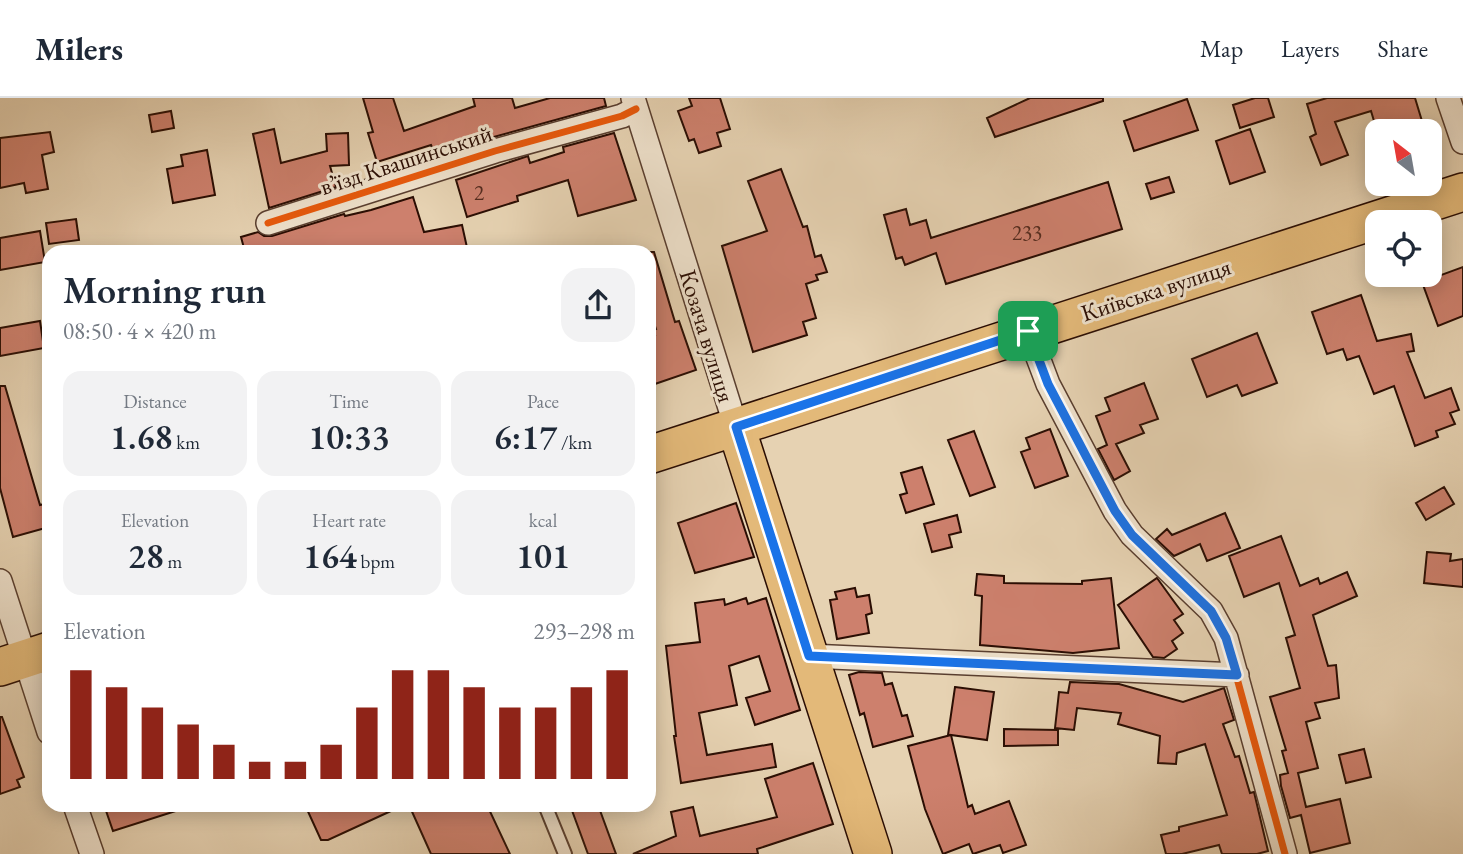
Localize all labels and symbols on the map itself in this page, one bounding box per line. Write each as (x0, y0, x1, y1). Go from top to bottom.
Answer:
street label: в’їзд Квашинський (316, 117, 496, 202)
north arrow (1365, 119, 1442, 196)
house number: 2 (474, 179, 484, 206)
house number: 233 (1012, 219, 1042, 246)
street label: Київська вулиця (1077, 251, 1235, 328)
street label: Козача вулиця (673, 266, 742, 406)
pin (998, 301, 1058, 361)

